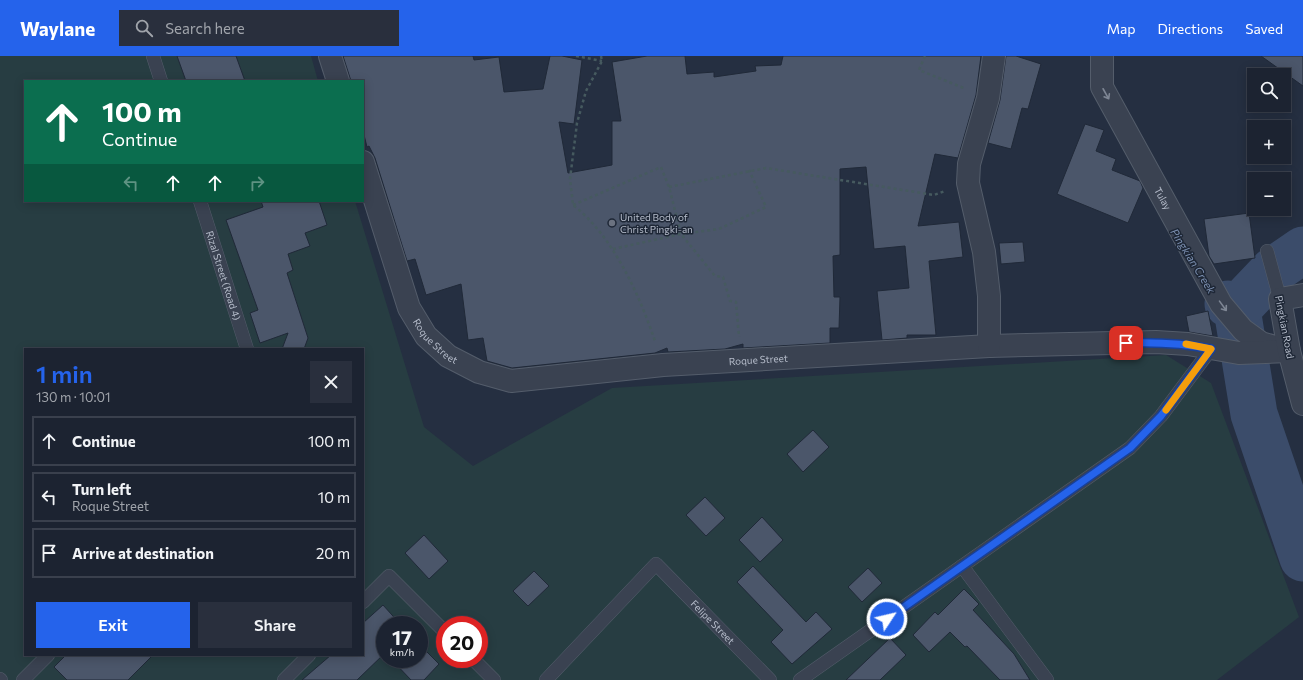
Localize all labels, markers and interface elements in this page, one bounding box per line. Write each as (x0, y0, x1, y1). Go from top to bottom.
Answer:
search box (119, 10, 399, 46)
text: Waylane (20, 17, 95, 40)
icon: search (133, 17, 155, 39)
text: Search here (165, 19, 245, 37)
text: Map (1107, 20, 1136, 37)
text: Directions (1158, 20, 1223, 37)
text: Saved (1245, 20, 1283, 37)
map controls (1247, 68, 1291, 216)
button: search (1247, 68, 1291, 112)
one-way arrow (1102, 88, 1110, 100)
text: 100 m (102, 94, 182, 128)
icon: ahead (36, 96, 88, 148)
button: + (1247, 120, 1291, 164)
text: Continue (102, 128, 177, 150)
icon: left (120, 172, 142, 194)
icon: ahead (162, 172, 184, 194)
icon: ahead (204, 172, 226, 194)
icon: right (246, 172, 268, 194)
button: − (1247, 172, 1291, 216)
street label: Tulay (1152, 185, 1174, 212)
place label: United Body of Christ Pingki-an (620, 211, 693, 235)
marker: United Body of Christ Pingki-an (607, 218, 617, 228)
water label: Pingkian Creek (1168, 226, 1219, 297)
street label: Rizal Street (Road 4) (204, 229, 243, 322)
street label: Pingkian Road (1273, 294, 1297, 360)
one-way arrow (1219, 300, 1227, 311)
street label: Roque Street (411, 316, 460, 366)
pin (1109, 326, 1143, 360)
icon: arrive (1115, 332, 1137, 354)
street label: Roque Street (728, 352, 788, 367)
text: 1 min (36, 359, 93, 388)
button: close (310, 361, 352, 403)
text: 130 m · 10:01 (36, 389, 110, 405)
icon: ahead (38, 430, 60, 452)
text: Continue (72, 432, 136, 450)
text: 100 m (308, 432, 350, 450)
text: Turn left (72, 480, 131, 498)
icon: left (38, 486, 60, 508)
text: 10 m (318, 488, 350, 506)
text: Roque Street (72, 498, 149, 514)
icon: arrive (38, 542, 60, 564)
text: Arrive at destination (72, 544, 214, 562)
text: 20 m (316, 544, 350, 562)
street label: Felipe Street (688, 597, 737, 647)
position arrow (866, 598, 908, 640)
button: Exit (36, 602, 190, 648)
button: Share (198, 602, 352, 648)
speed limit sign: 20 (436, 616, 488, 668)
text: 17 (392, 625, 412, 649)
text: km/h (390, 646, 414, 658)

